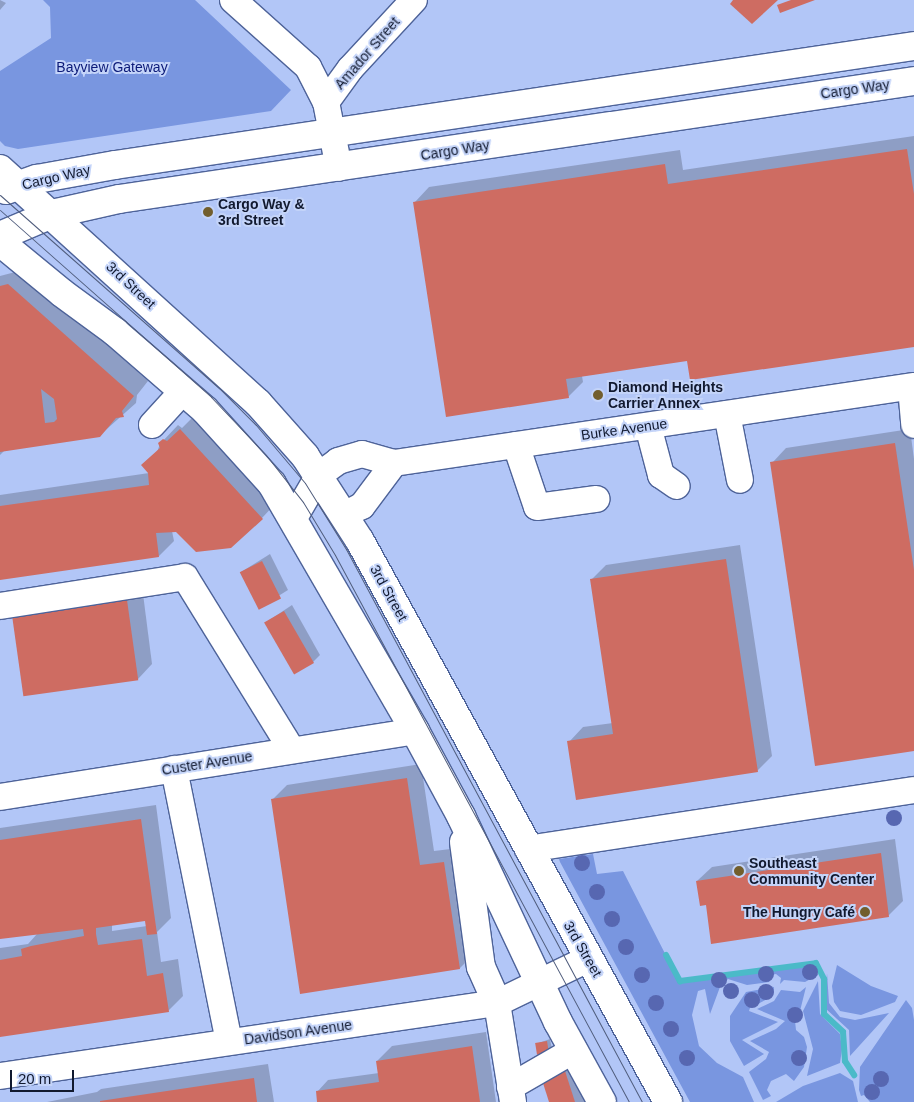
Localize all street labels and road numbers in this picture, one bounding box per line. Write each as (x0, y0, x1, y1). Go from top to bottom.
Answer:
street label: Amador Street (331, 13, 403, 93)
street label: Cargo Way (819, 76, 891, 102)
street label: Cargo Way (419, 136, 491, 164)
street label: Cargo Way (20, 161, 92, 193)
street label: 3rd Street (103, 258, 159, 312)
street label: Burke Avenue (579, 415, 669, 443)
street label: 3rd Street (367, 562, 411, 624)
street label: Custer Avenue (160, 747, 254, 779)
street label: 3rd Street (560, 918, 606, 980)
street label: Davidson Avenue (243, 1016, 353, 1048)

